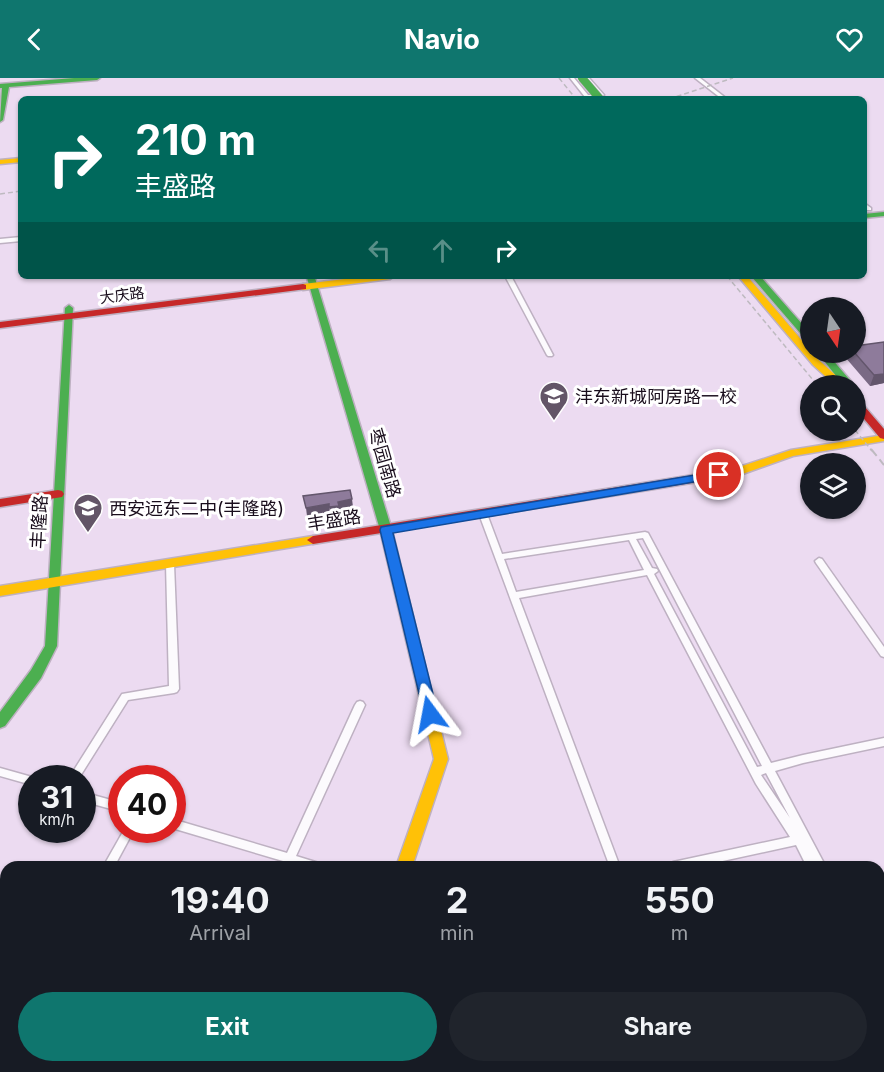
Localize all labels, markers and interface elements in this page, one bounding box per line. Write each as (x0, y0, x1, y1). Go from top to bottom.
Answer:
icon: back (18, 23, 51, 56)
text: Navio (404, 23, 480, 56)
icon: heart (833, 23, 866, 56)
text: 210 m (135, 114, 256, 165)
icon: right (36, 120, 114, 198)
text: 丰盛路 (135, 170, 216, 203)
icon: left (363, 234, 396, 267)
icon: ahead (426, 234, 459, 267)
icon: right (489, 234, 522, 267)
street label: 大庆路 (99, 283, 145, 307)
north arrow (800, 297, 866, 363)
map controls (800, 297, 866, 519)
button: search (800, 375, 866, 441)
school or university icon: 沣东新城阿房路一校 (538, 380, 570, 422)
place label: 沣东新城阿房路一校 (575, 386, 737, 407)
street label: 枣园南路 (365, 426, 405, 500)
pin (693, 449, 744, 500)
button: layers (800, 453, 866, 519)
icon: arrive (702, 458, 735, 491)
school or university icon: 西安远东二中(丰隆路) (72, 492, 104, 534)
street label: 丰隆路 (27, 494, 51, 550)
place label: 西安远东二中(丰隆路) (109, 498, 284, 519)
street label: 丰盛路 (306, 505, 362, 535)
position arrow (398, 682, 462, 746)
speed limit sign: 40 (108, 765, 186, 843)
text: 31 (41, 779, 73, 815)
text: km/h (39, 810, 75, 829)
text: 19:40 (170, 878, 270, 922)
text: 2 (446, 878, 468, 922)
text: 550 (644, 878, 715, 922)
text: Arrival (189, 921, 251, 945)
text: min (440, 921, 474, 945)
text: m (671, 921, 688, 945)
button: Exit (18, 992, 437, 1061)
button: Share (449, 992, 867, 1061)

